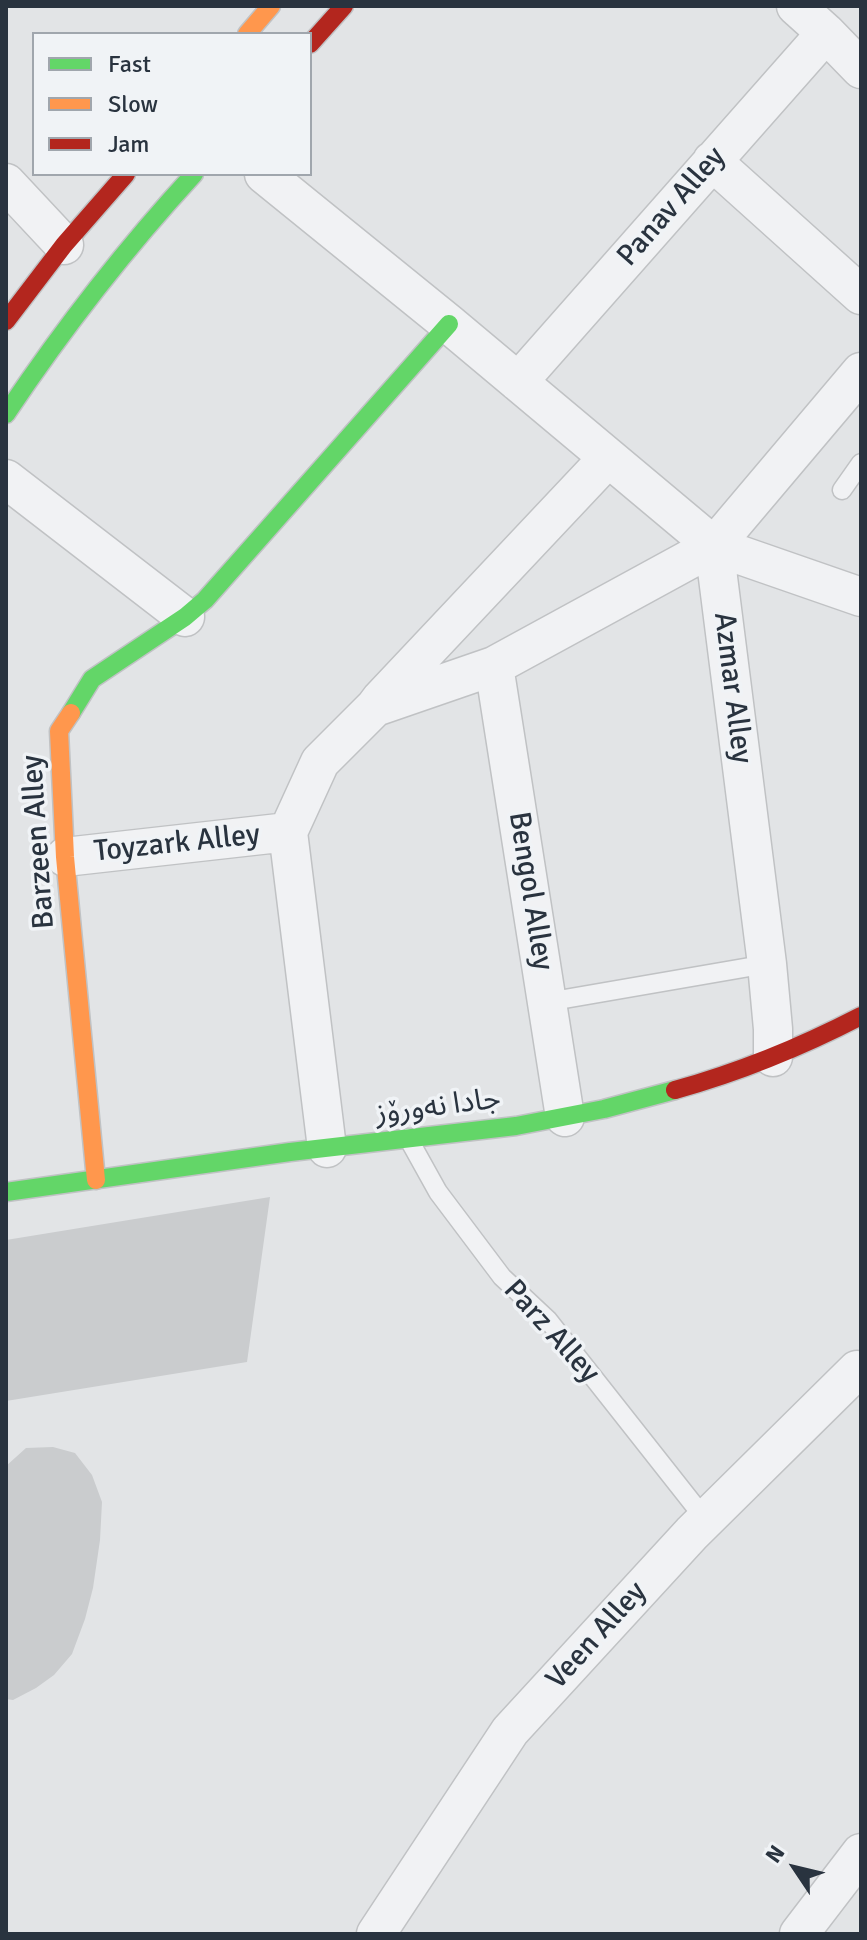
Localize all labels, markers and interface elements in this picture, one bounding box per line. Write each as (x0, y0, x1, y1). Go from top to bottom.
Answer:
legend (32, 32, 312, 176)
text: Fast (108, 49, 151, 79)
text: Slow (108, 89, 158, 119)
text: Jam (108, 129, 149, 159)
street label: Panav Alley (610, 140, 734, 274)
street label: Azmar Alley (705, 610, 759, 766)
street label: Barzeen Alley (15, 754, 63, 930)
street label: Bengol Alley (500, 809, 560, 973)
street label: Toyzark Alley (92, 817, 262, 871)
street label: جادا نەورۆز (373, 1081, 503, 1133)
street label: Parz Alley (495, 1273, 607, 1391)
street label: Veen Alley (539, 1575, 655, 1697)
north arrow (755, 1828, 835, 1908)
text: N (759, 1840, 790, 1868)

